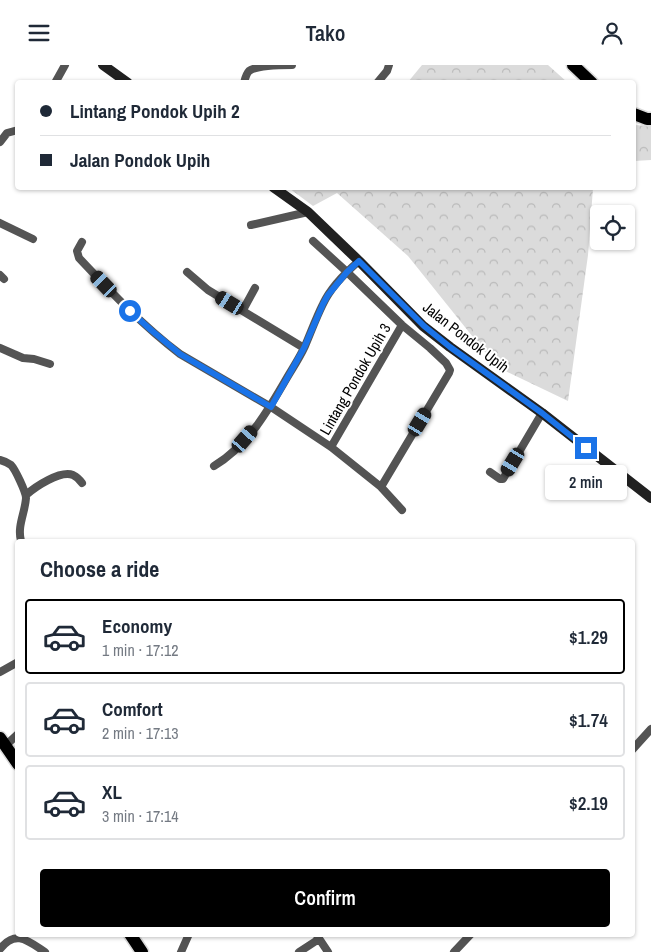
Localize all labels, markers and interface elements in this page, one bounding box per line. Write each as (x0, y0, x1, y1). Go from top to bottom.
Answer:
text: Tako (306, 18, 346, 48)
icon: menu (25, 19, 53, 47)
icon: person (598, 19, 626, 47)
text: Lintang Pondok Upih 2 (70, 98, 240, 124)
text: Jalan Pondok Upih (70, 147, 210, 173)
map controls (590, 205, 635, 250)
button: locate (590, 205, 635, 250)
car (88, 268, 119, 300)
car (213, 289, 246, 317)
street label: Jalan Pondok Upih (419, 297, 513, 377)
route start (119, 300, 141, 322)
street label: Lintang Pondok Upih 3 (314, 319, 396, 439)
car (405, 405, 434, 439)
car (229, 423, 260, 455)
route end (575, 437, 597, 459)
car (498, 445, 527, 479)
callout: 2 min (545, 465, 627, 501)
text: 2 min (569, 471, 603, 493)
text: Choose a ride (40, 554, 159, 584)
text: Economy (102, 613, 172, 639)
icon: car (42, 614, 87, 659)
text: $1.29 (569, 624, 608, 650)
text: 1 min · 17:12 (102, 639, 179, 661)
text: Comfort (102, 696, 163, 722)
icon: car (42, 697, 87, 742)
text: $1.74 (569, 707, 608, 733)
text: 2 min · 17:13 (102, 722, 179, 744)
text: XL (102, 779, 122, 805)
icon: car (42, 780, 87, 825)
text: $2.19 (569, 790, 608, 816)
text: 3 min · 17:14 (102, 805, 179, 827)
button: Confirm (40, 869, 610, 927)

